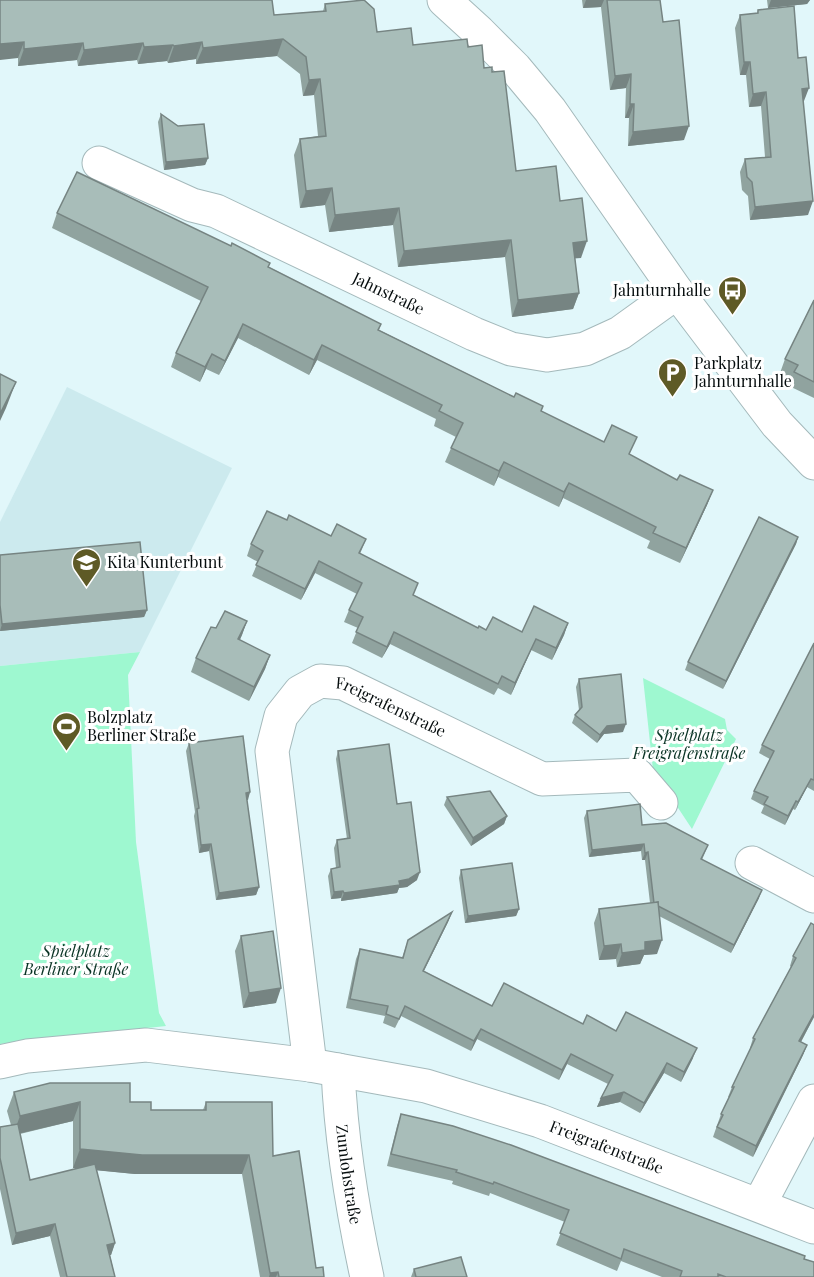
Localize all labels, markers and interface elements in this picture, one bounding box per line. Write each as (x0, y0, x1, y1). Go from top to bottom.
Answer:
street label: Jahnstraße (349, 266, 428, 319)
bus stop icon: Jahnturnhalle (716, 274, 748, 316)
place label: Jahnturnhalle (612, 279, 711, 300)
place label: Parkplatz Jahnturnhalle (693, 352, 792, 391)
parking icon: Parkplatz Jahnturnhalle (657, 356, 689, 398)
school or university icon: Kita Kunterbunt (70, 546, 102, 588)
place label: Kita Kunterbunt (107, 551, 223, 572)
street label: Freigrafenstraße (335, 671, 450, 741)
place label: Bolzplatz Berliner Straße (87, 706, 196, 745)
sports icon: Bolzplatz Berliner Straße (50, 710, 82, 752)
park label: Spielplatz Freigrafenstraße (632, 724, 745, 763)
park label: Spielplatz Berliner Straße (23, 940, 129, 979)
street label: Freigrafenstraße (547, 1115, 667, 1178)
street label: Zumlohstraße (332, 1123, 367, 1226)

